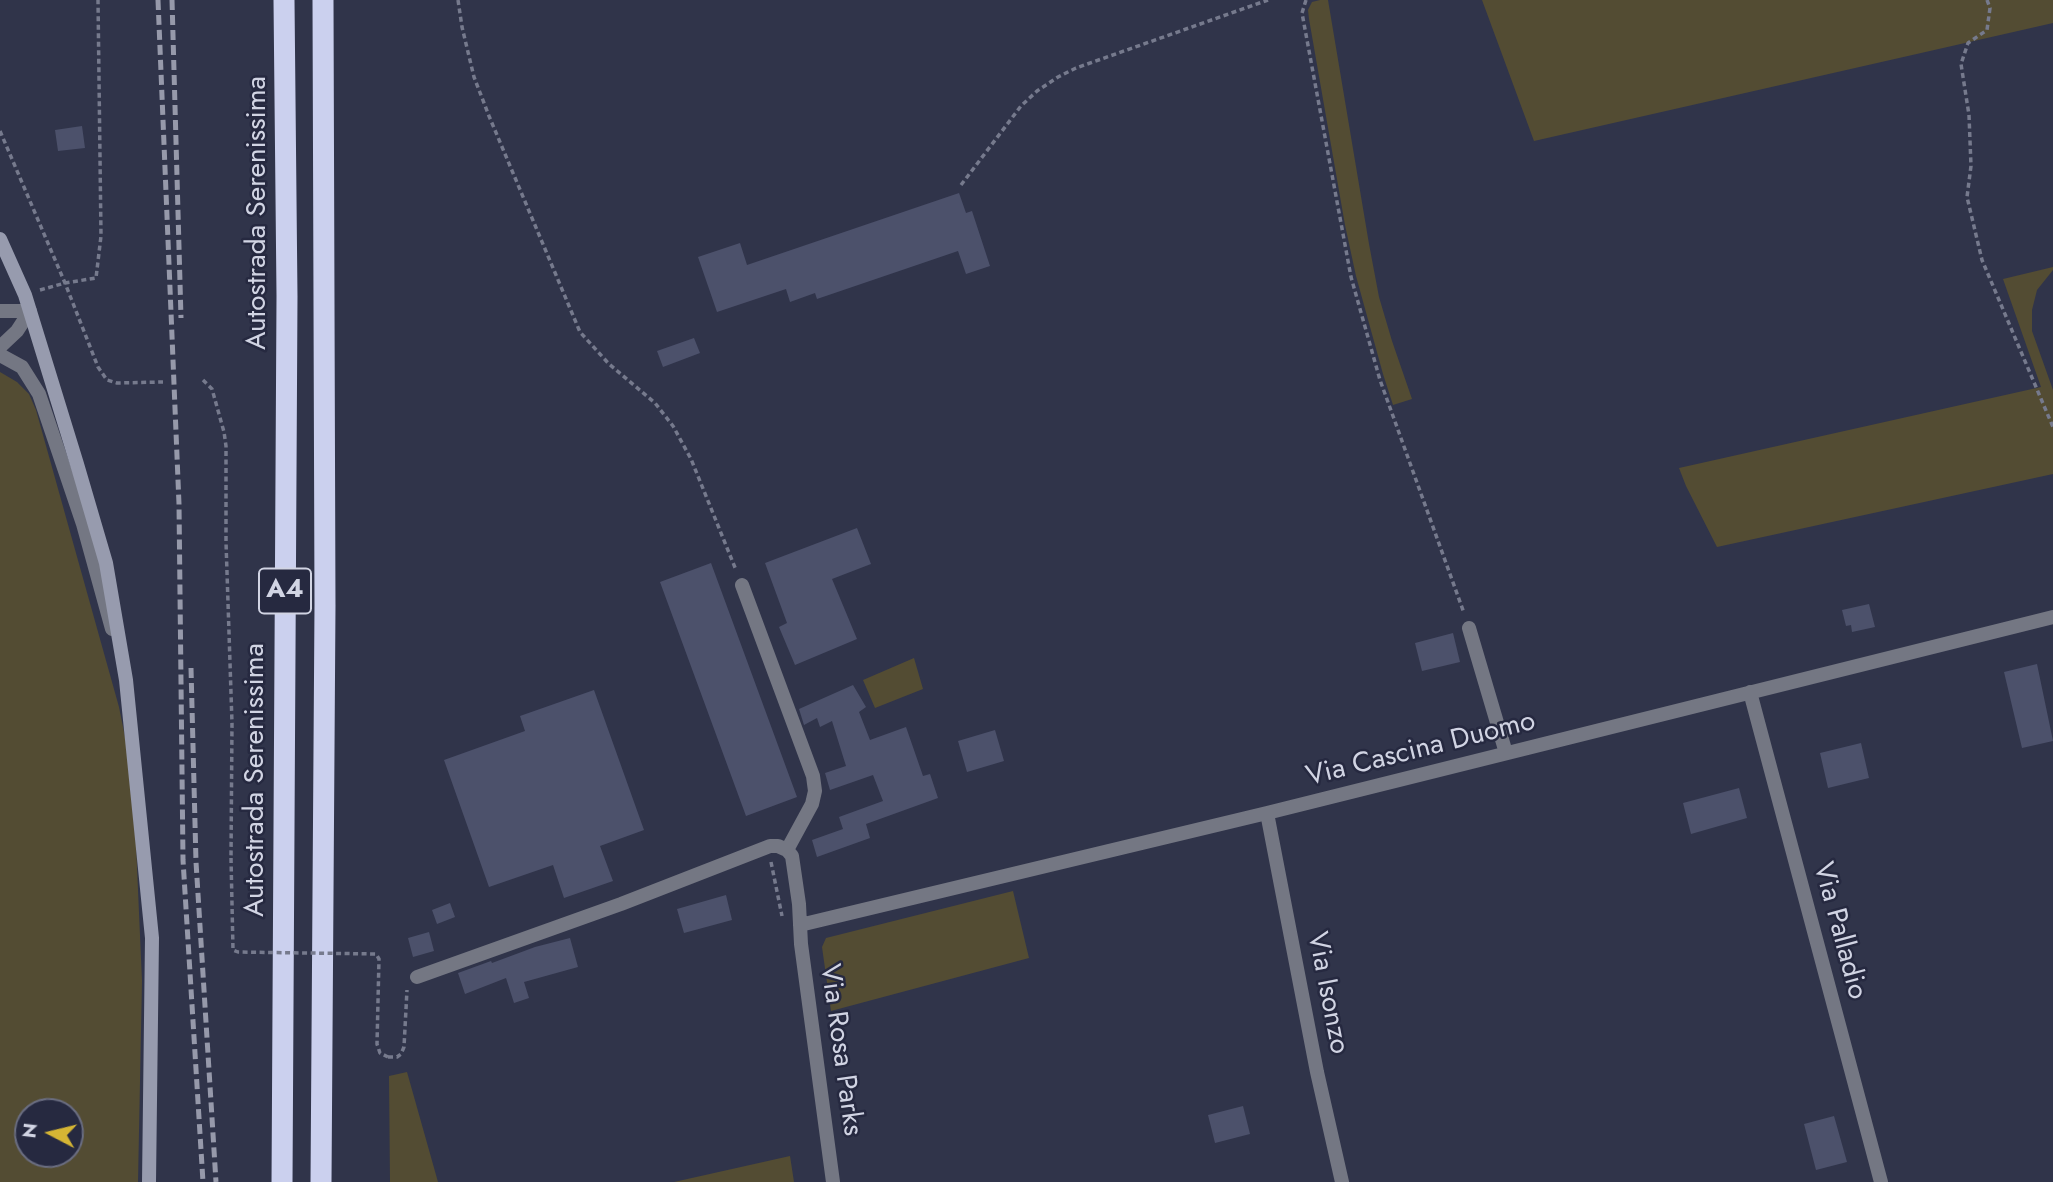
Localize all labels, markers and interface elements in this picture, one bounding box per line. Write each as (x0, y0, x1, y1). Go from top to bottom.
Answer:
street label: Autostrada Serenissima (241, 76, 275, 350)
road number: A4 (259, 568, 311, 614)
street label: Autostrada Serenissima (239, 643, 273, 917)
street label: Via Cascina Duomo (1303, 705, 1539, 795)
street label: Via Palladio (1805, 859, 1873, 1003)
street label: Via Isonzo (1299, 929, 1355, 1057)
street label: Via Rosa Parks (811, 962, 869, 1138)
north arrow (14, 1098, 84, 1168)
text: N (15, 1121, 44, 1140)

